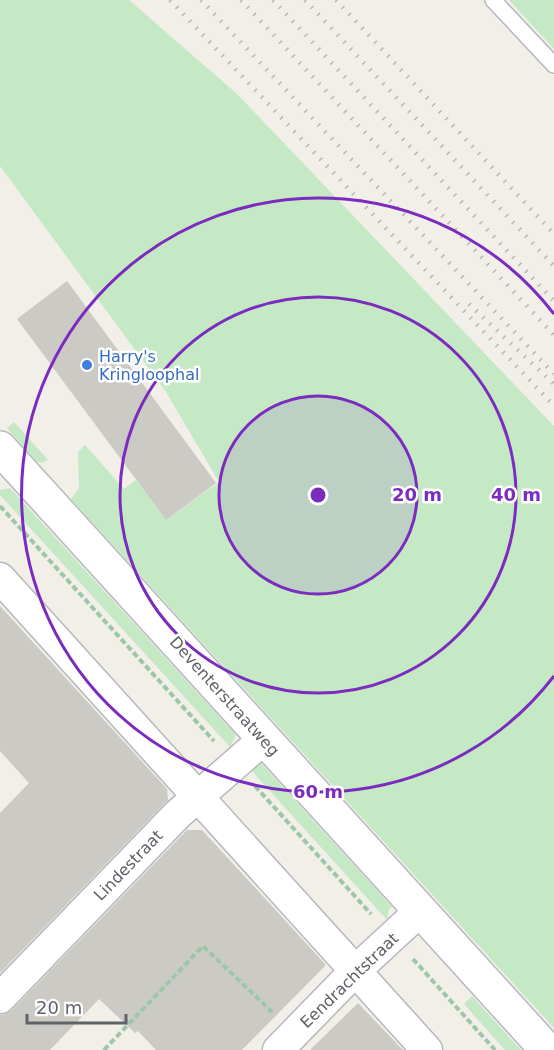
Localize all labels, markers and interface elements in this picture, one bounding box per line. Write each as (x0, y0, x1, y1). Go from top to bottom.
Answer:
place label: Harry's Kringloophal (99, 347, 199, 384)
marker: Harry's Kringloophal (80, 358, 94, 372)
text: 20 m (392, 484, 442, 505)
text: 40 m (491, 484, 541, 505)
centre of rings (308, 485, 328, 505)
street label: Deventerstraatweg (166, 633, 283, 760)
text: 60 m (293, 781, 343, 802)
street label: Lindestraat (90, 826, 167, 905)
street label: Eendrachtstraat (296, 929, 402, 1032)
scale bar (27, 987, 126, 1025)
text: 20 m (36, 997, 82, 1018)

